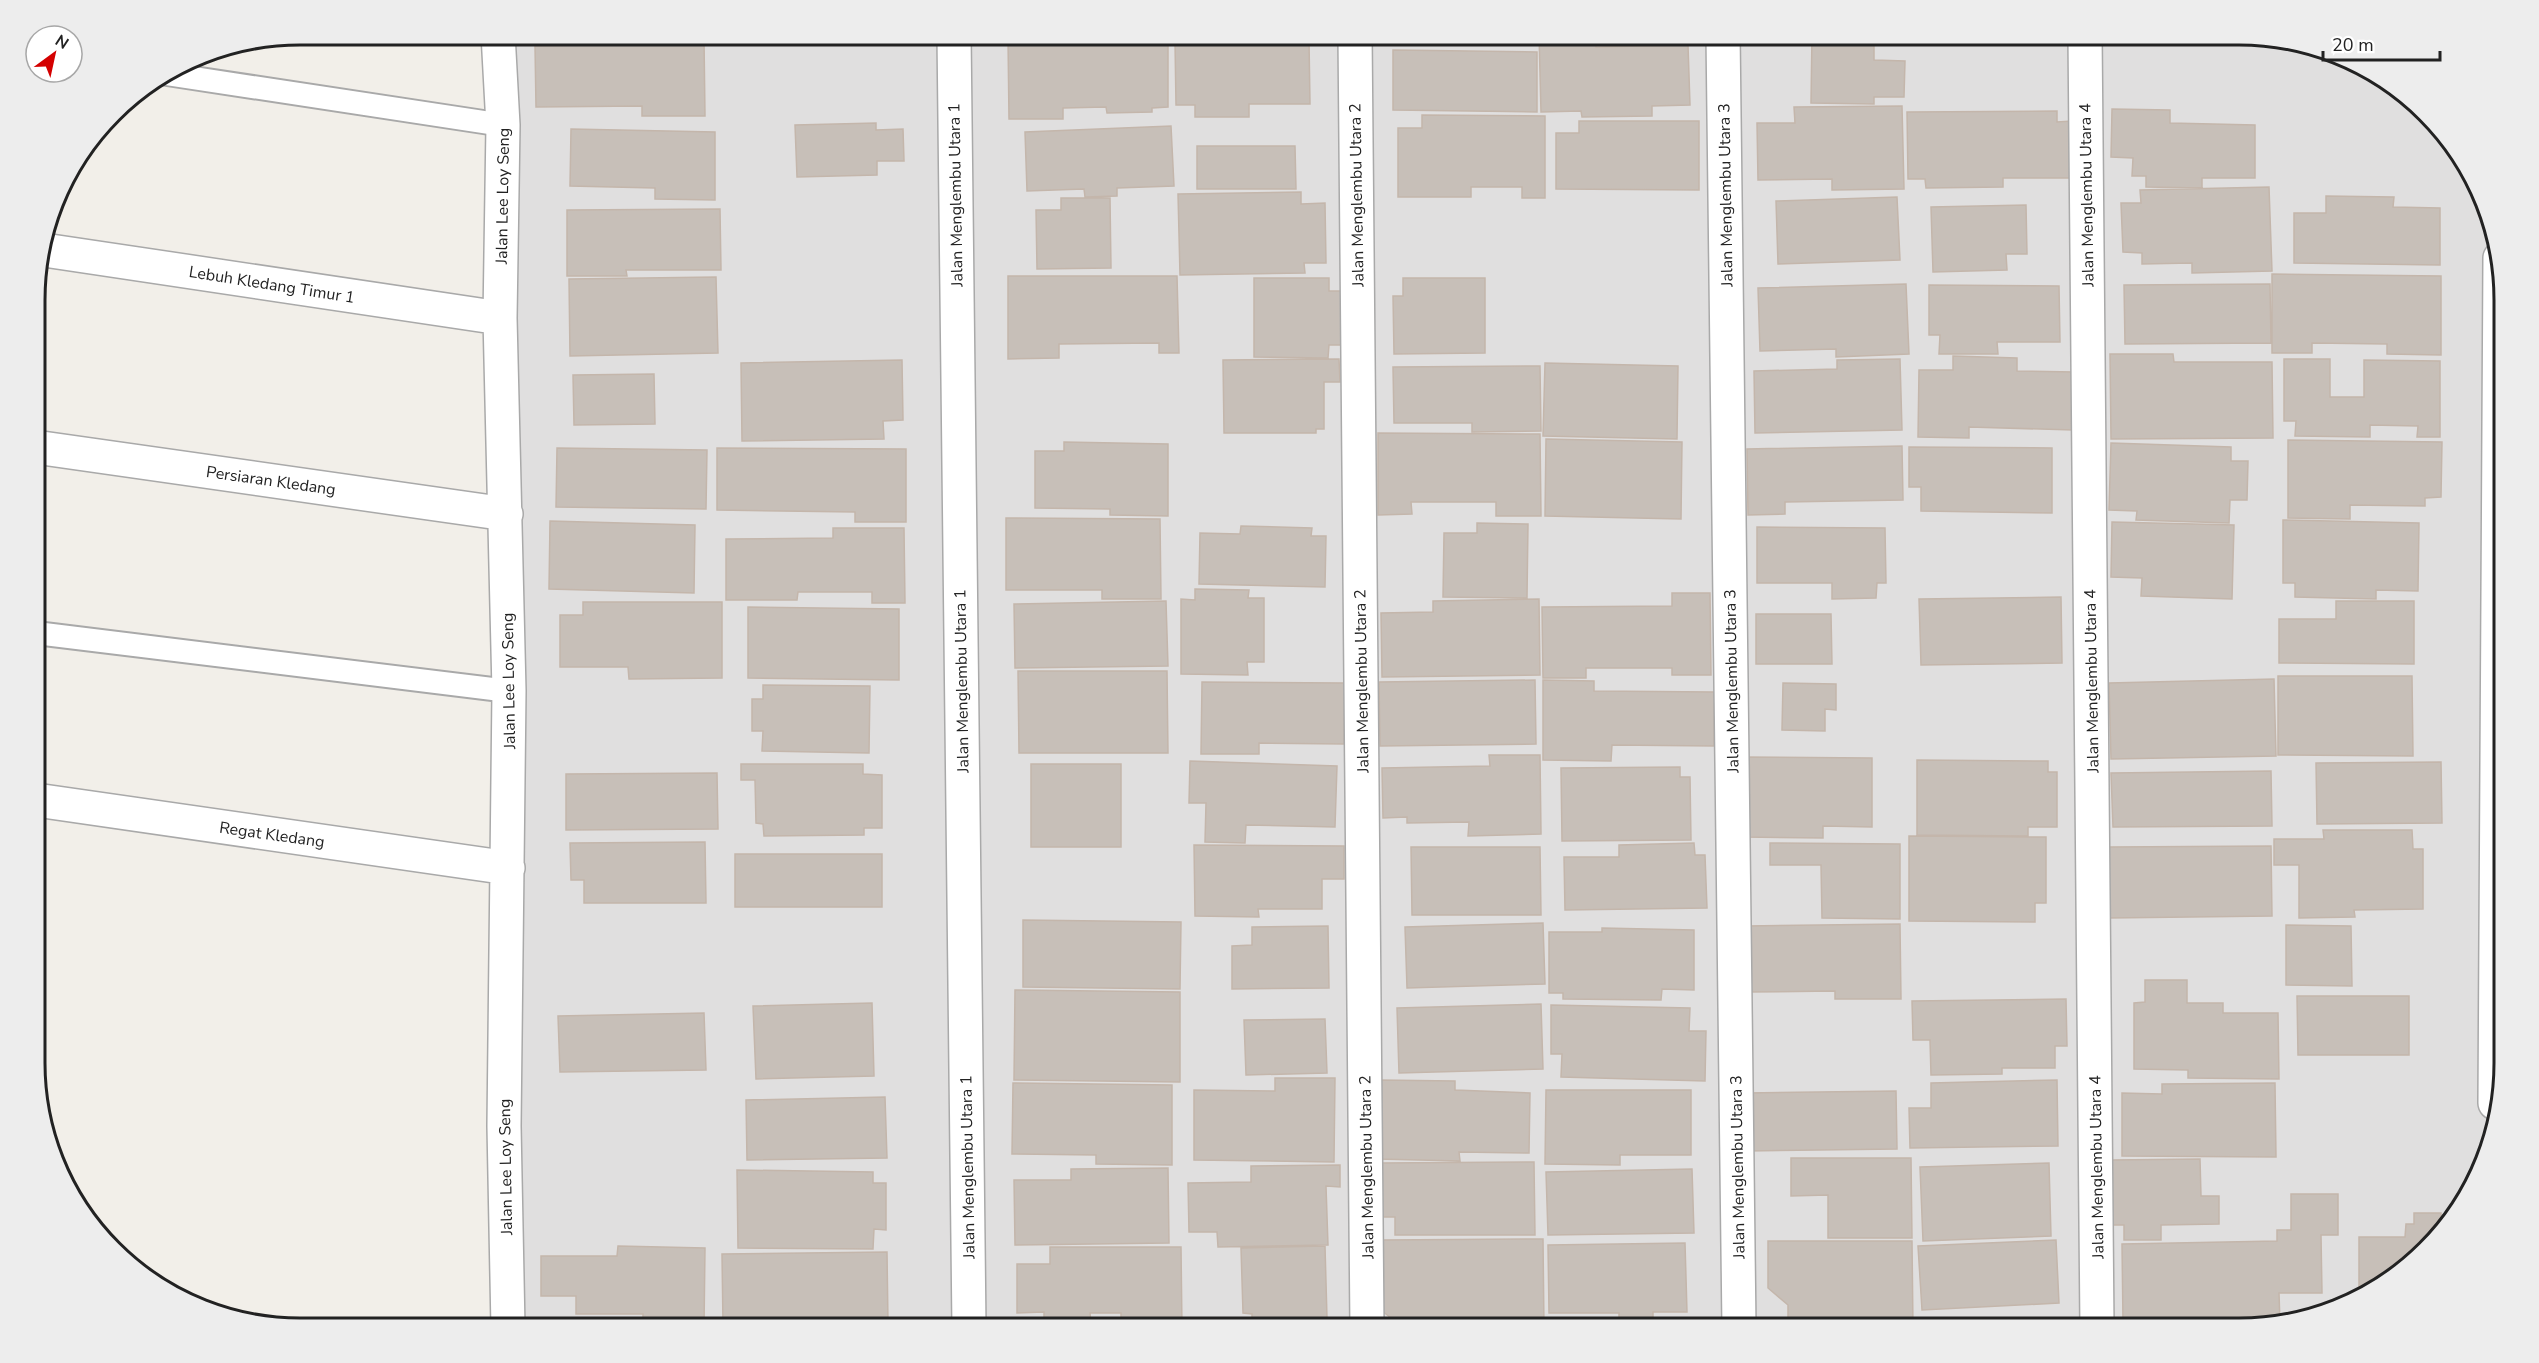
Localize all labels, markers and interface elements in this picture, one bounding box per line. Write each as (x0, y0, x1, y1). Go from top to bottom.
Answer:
north arrow (24, 24, 84, 84)
scale bar (2323, 24, 2440, 62)
text: N (51, 30, 73, 55)
text: 20 m (2332, 33, 2374, 57)
street label: Jalan Menglembu Utara 1 (943, 103, 969, 288)
street label: Jalan Menglembu Utara 2 (1344, 103, 1370, 288)
street label: Jalan Menglembu Utara 3 (1713, 103, 1739, 288)
street label: Jalan Menglembu Utara 4 (2074, 103, 2100, 288)
street label: Jalan Lee Loy Seng (491, 128, 515, 265)
street label: Lebuh Kledang Timur 1 (187, 261, 356, 309)
street label: Persiaran Kledang (205, 461, 337, 501)
street label: Jalan Menglembu Utara 1 (949, 589, 975, 774)
street label: Jalan Menglembu Utara 2 (1349, 589, 1375, 774)
street label: Jalan Menglembu Utara 3 (1719, 589, 1745, 774)
street label: Jalan Menglembu Utara 4 (2079, 589, 2105, 774)
street label: Jalan Lee Loy Seng (497, 613, 521, 750)
street label: Regat Kledang (218, 817, 326, 853)
street label: Jalan Menglembu Utara 1 (955, 1075, 981, 1260)
street label: Jalan Menglembu Utara 2 (1354, 1075, 1380, 1260)
street label: Jalan Menglembu Utara 3 (1725, 1075, 1751, 1260)
street label: Jalan Menglembu Utara 4 (2084, 1075, 2110, 1260)
street label: Jalan Lee Loy Seng (494, 1099, 518, 1236)

